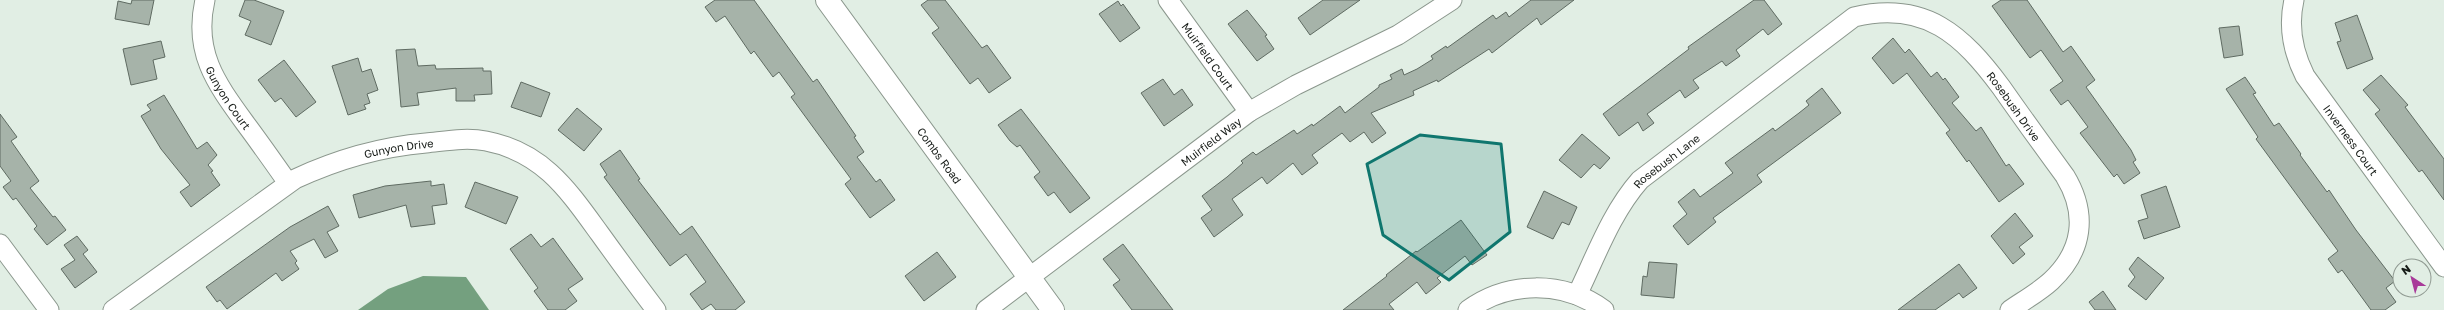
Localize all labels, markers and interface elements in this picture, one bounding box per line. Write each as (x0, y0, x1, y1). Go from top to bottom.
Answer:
street label: Muirfield Court (1180, 20, 1237, 92)
street label: Gunyon Court (204, 64, 254, 132)
street label: Rosebush Drive (1985, 69, 2044, 143)
street label: Inverness Court (2321, 102, 2381, 177)
street label: Muirfield Way (1178, 114, 1243, 168)
street label: Combs Road (915, 125, 965, 186)
street label: Rosebush Lane (1630, 131, 1702, 190)
street label: Gunyon Drive (362, 136, 434, 160)
north arrow (2392, 258, 2432, 298)
text: N (2399, 262, 2413, 277)

